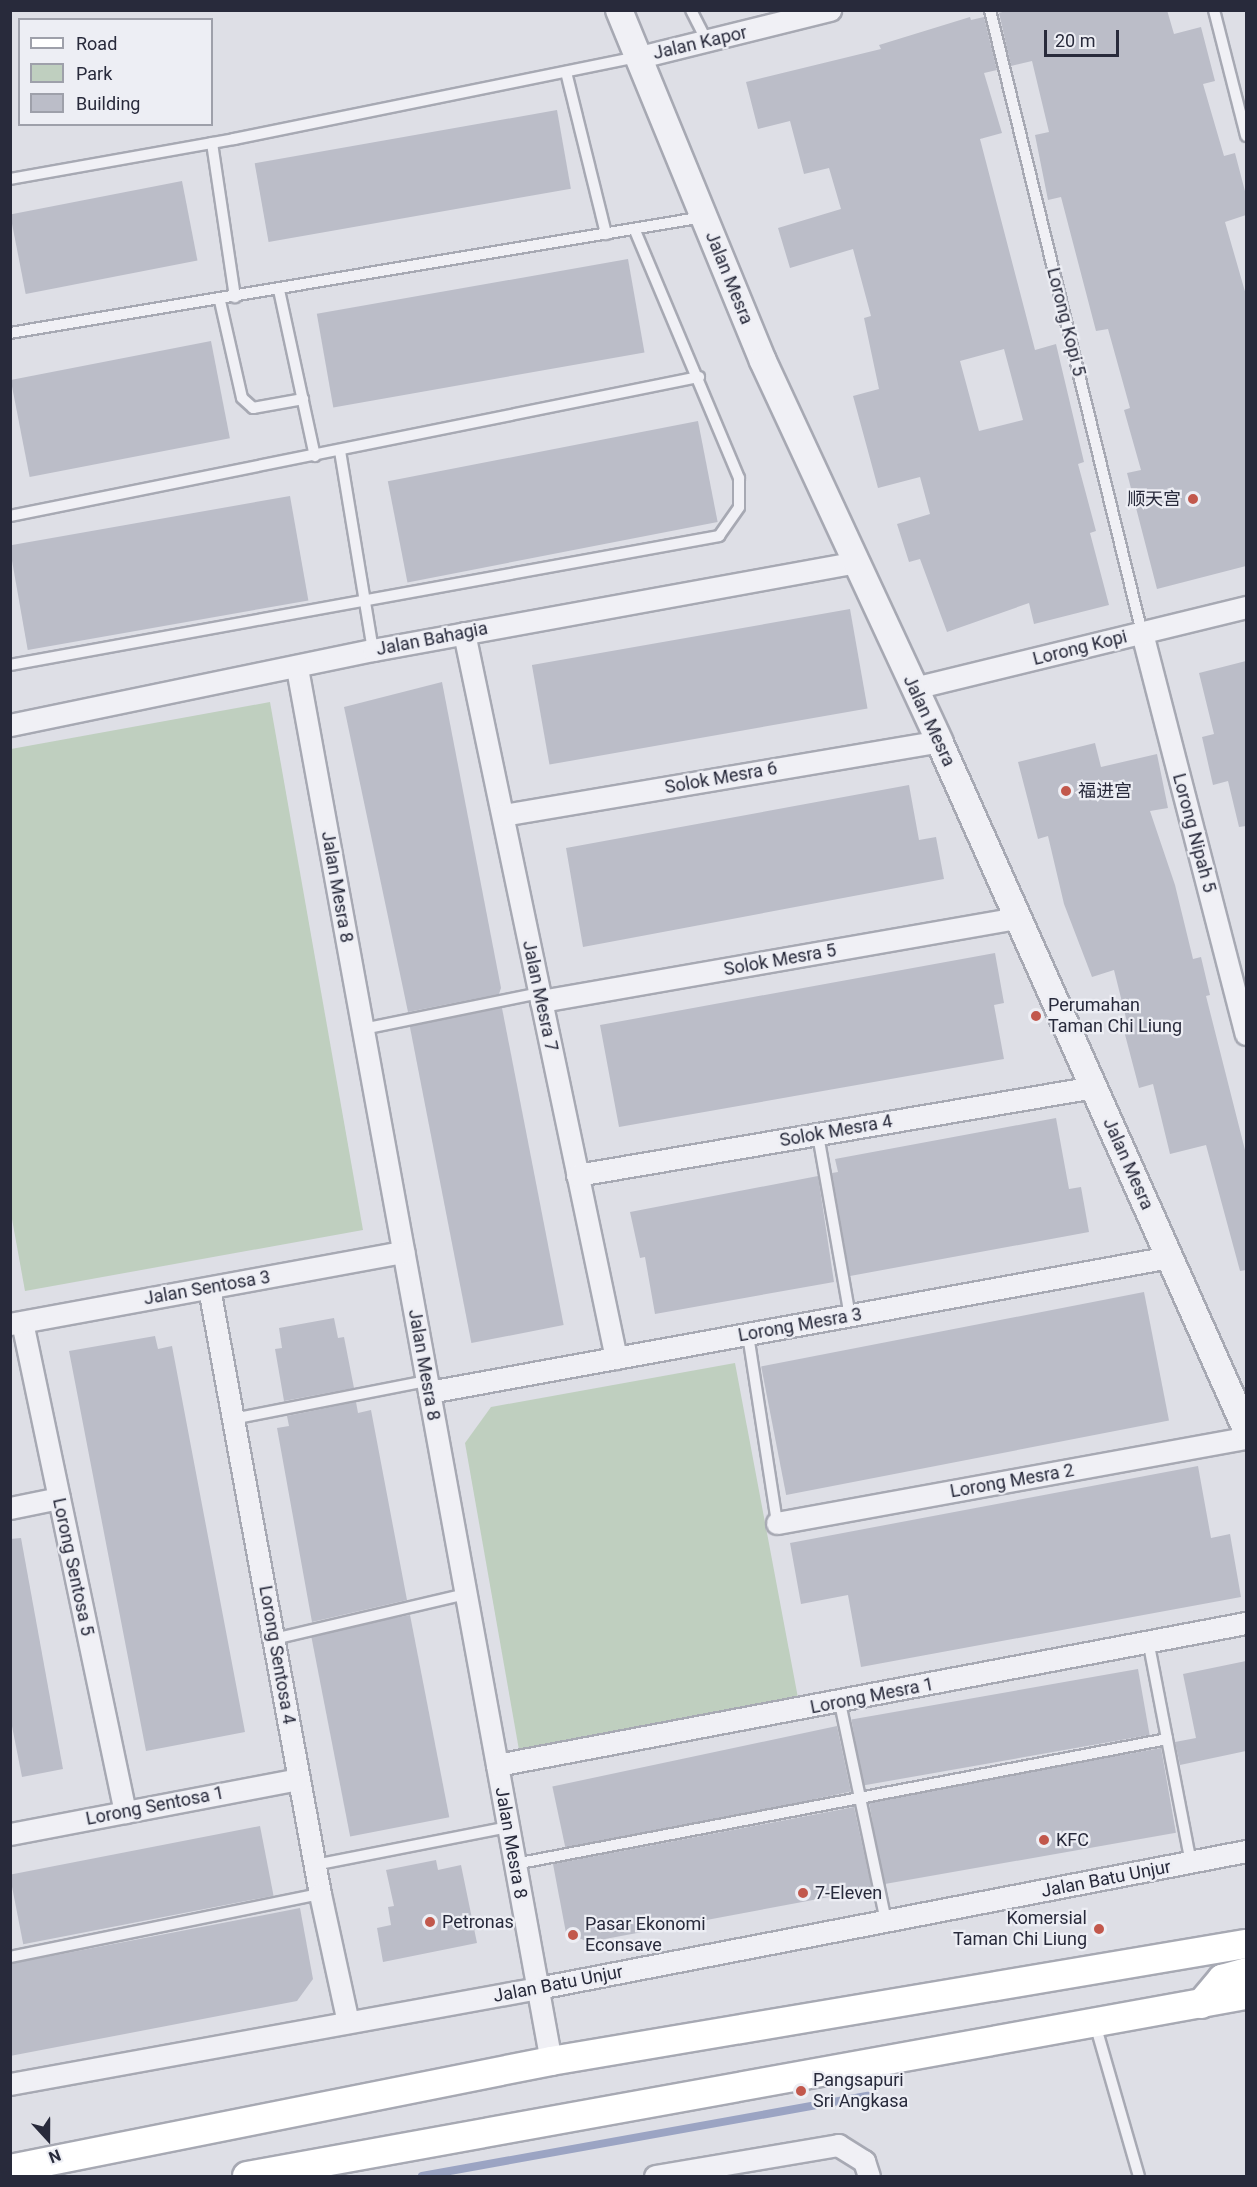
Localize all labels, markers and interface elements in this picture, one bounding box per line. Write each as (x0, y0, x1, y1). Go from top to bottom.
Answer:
legend (18, 18, 213, 126)
scale bar (1047, 18, 1122, 56)
street label: Jalan Kapor (651, 22, 749, 64)
text: 20 m (1055, 30, 1095, 51)
text: Road (76, 33, 117, 54)
text: Park (76, 63, 112, 84)
text: Building (76, 93, 140, 114)
street label: Jalan Mesra (701, 228, 757, 328)
street label: Lorong Kopi 5 (1042, 266, 1090, 378)
place label: 顺天宫 (1127, 488, 1181, 510)
marker: 顺天宫 (1186, 492, 1200, 506)
street label: Jalan Bahagia (374, 618, 490, 660)
street label: Lorong Kopi (1031, 626, 1129, 670)
street label: Jalan Mesra (898, 672, 960, 770)
street label: Solok Mesra 6 (663, 757, 779, 799)
street label: Lorong Nipah 5 (1168, 771, 1220, 895)
place label: 福进宫 (1078, 780, 1132, 802)
marker: 福进宫 (1059, 784, 1073, 798)
street label: Jalan Mesra 8 (317, 829, 357, 945)
street label: Jalan Mesra 7 (518, 939, 562, 1053)
street label: Solok Mesra 5 (722, 939, 838, 981)
place label: Perumahan Taman Chi Liung (1048, 995, 1182, 1038)
marker: Perumahan Taman Chi Liung (1029, 1009, 1043, 1023)
street label: Solok Mesra 4 (778, 1110, 894, 1152)
street label: Jalan Mesra (1098, 1115, 1158, 1213)
street label: Jalan Sentosa 3 (142, 1266, 272, 1310)
street label: Lorong Mesra 3 (736, 1303, 864, 1347)
street label: Jalan Mesra 8 (404, 1307, 444, 1423)
street label: Lorong Mesra 2 (948, 1459, 1076, 1503)
street label: Lorong Sentosa 5 (48, 1496, 98, 1638)
street label: Lorong Sentosa 4 (254, 1584, 300, 1726)
street label: Lorong Mesra 1 (808, 1673, 936, 1719)
street label: Lorong Sentosa 1 (84, 1782, 226, 1830)
street label: Jalan Mesra 8 (491, 1785, 531, 1901)
place label: KFC (1056, 1829, 1089, 1851)
marker: KFC (1037, 1833, 1051, 1847)
street label: Jalan Batu Unjur (1039, 1856, 1173, 1902)
place label: 7-Eleven (815, 1882, 882, 1904)
marker: 7-Eleven (796, 1886, 810, 1900)
place label: Komersial Taman Chi Liung (953, 1908, 1087, 1950)
place label: Petronas (442, 1911, 514, 1933)
place label: Pasar Ekonomi Econsave (585, 1914, 706, 1956)
marker: Petronas (423, 1915, 437, 1929)
marker: Komersial Taman Chi Liung (1092, 1922, 1106, 1936)
marker: Pasar Ekonomi Econsave (566, 1928, 580, 1942)
street label: Jalan Batu Unjur (491, 1961, 625, 2007)
place label: Pangsapuri Sri Angkasa (813, 2070, 908, 2112)
marker: Pangsapuri Sri Angkasa (794, 2084, 808, 2098)
north arrow (18, 2109, 78, 2169)
text: N (46, 2145, 63, 2167)

